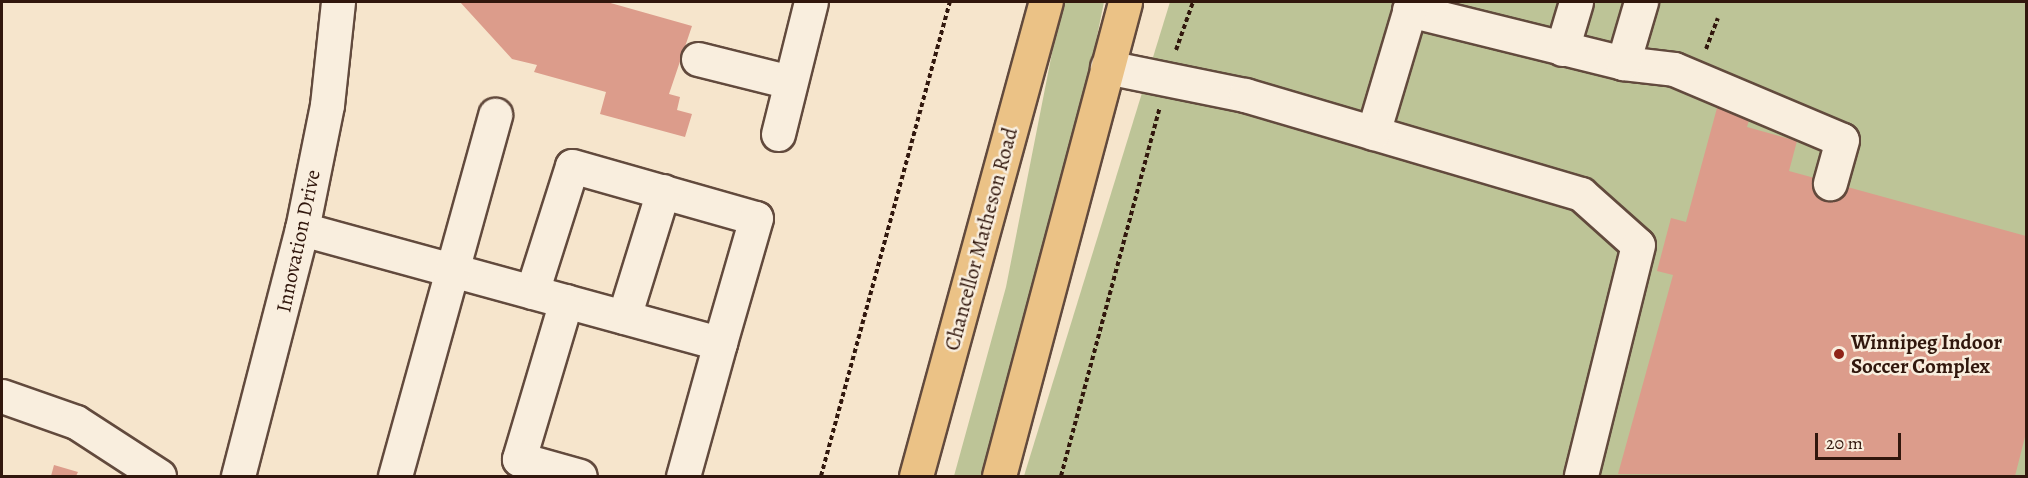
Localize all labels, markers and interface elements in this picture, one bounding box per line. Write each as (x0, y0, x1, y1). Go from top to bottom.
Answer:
street label: Chancellor Matheson Road (939, 125, 1023, 353)
street label: Innovation Drive (271, 167, 325, 315)
place label: Winnipeg Indoor Soccer Complex (1851, 329, 2002, 379)
marker: Winnipeg Indoor Soccer Complex (1832, 347, 1846, 361)
scale bar (1818, 421, 1904, 459)
text: 20 m (1826, 431, 1863, 455)

